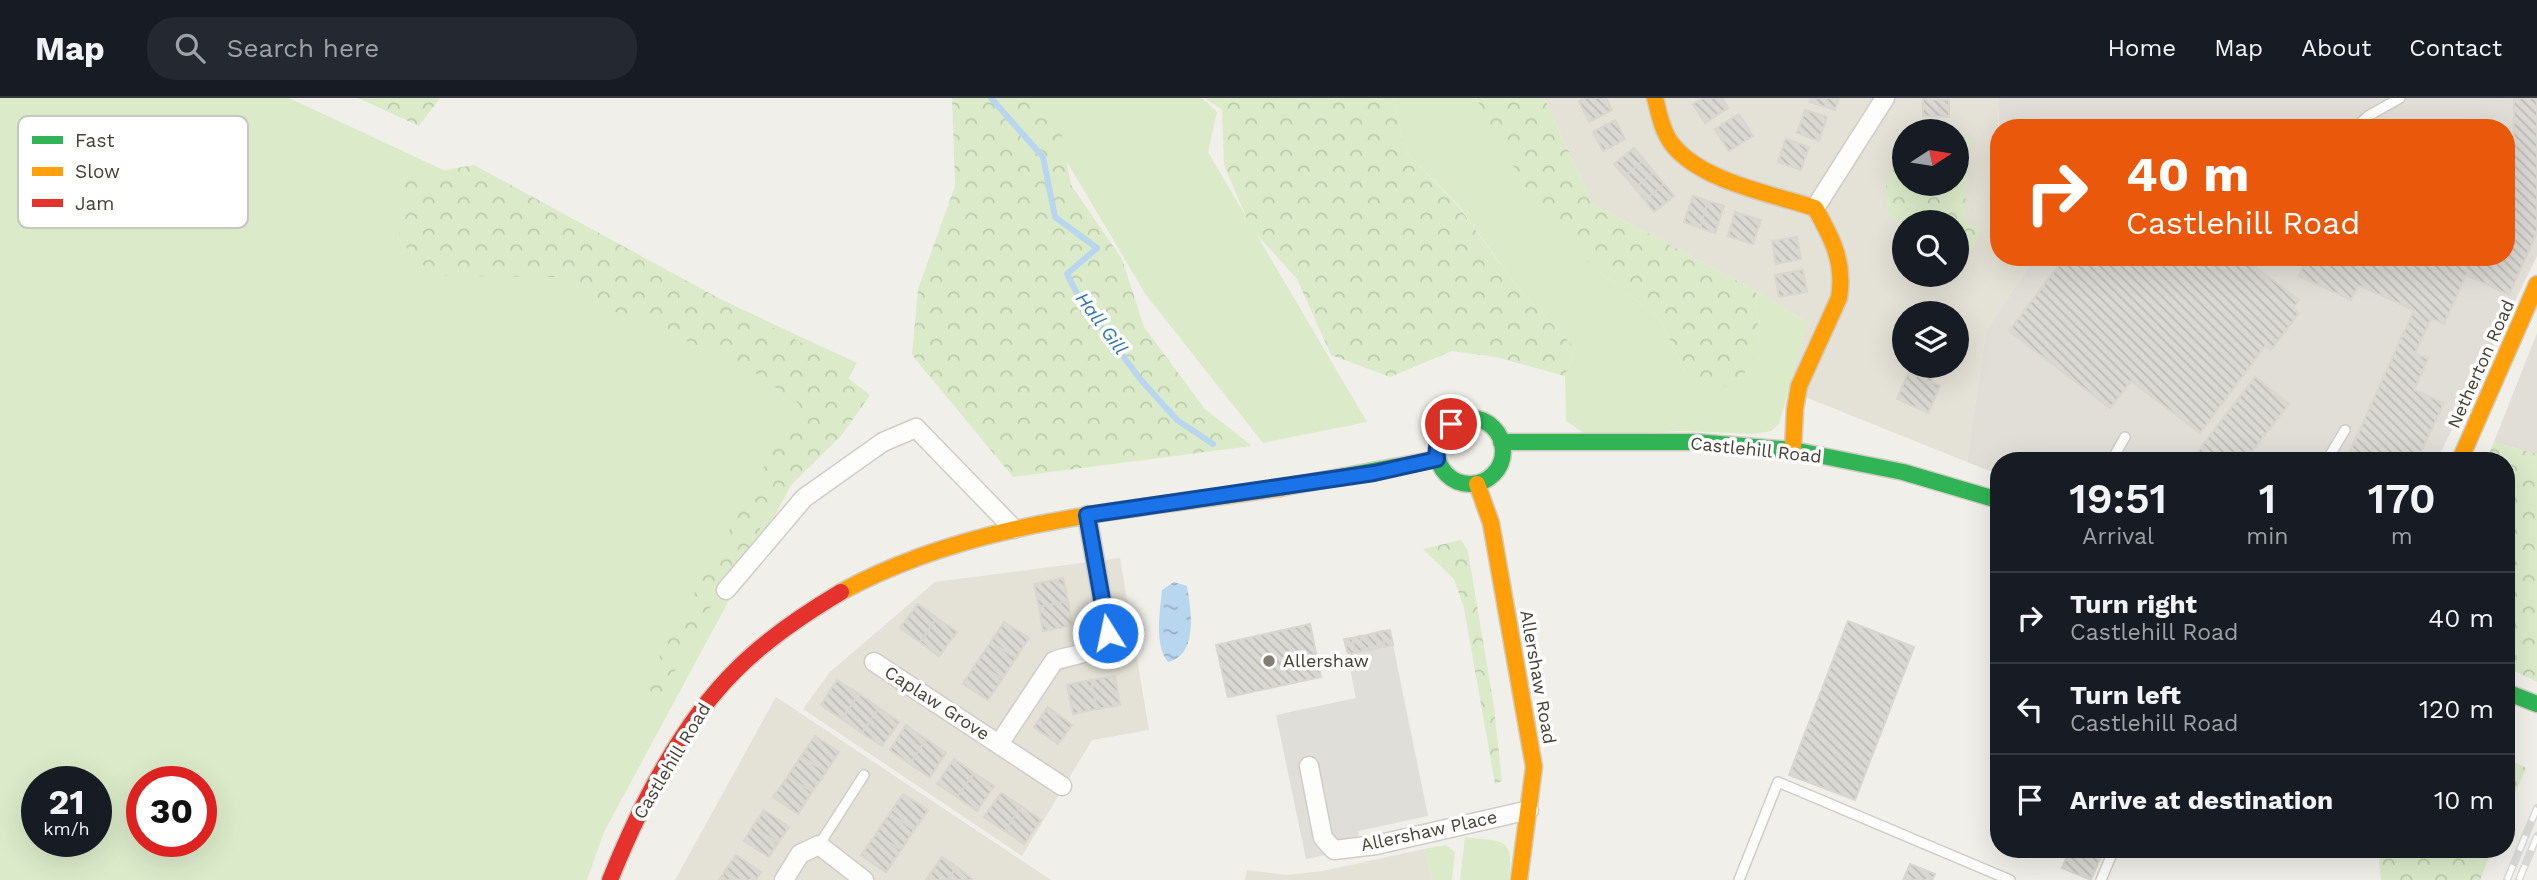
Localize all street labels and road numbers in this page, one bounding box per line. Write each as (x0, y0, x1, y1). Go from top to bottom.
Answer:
street label: Netherton Road (2443, 296, 2518, 431)
street label: Castlehill Road (1689, 432, 1823, 467)
street label: Allershaw Road (1516, 608, 1561, 746)
street label: Caplaw Grove (881, 661, 994, 744)
street label: Castlehill Road (629, 699, 715, 823)
street label: Allershaw Place (1359, 806, 1499, 855)

